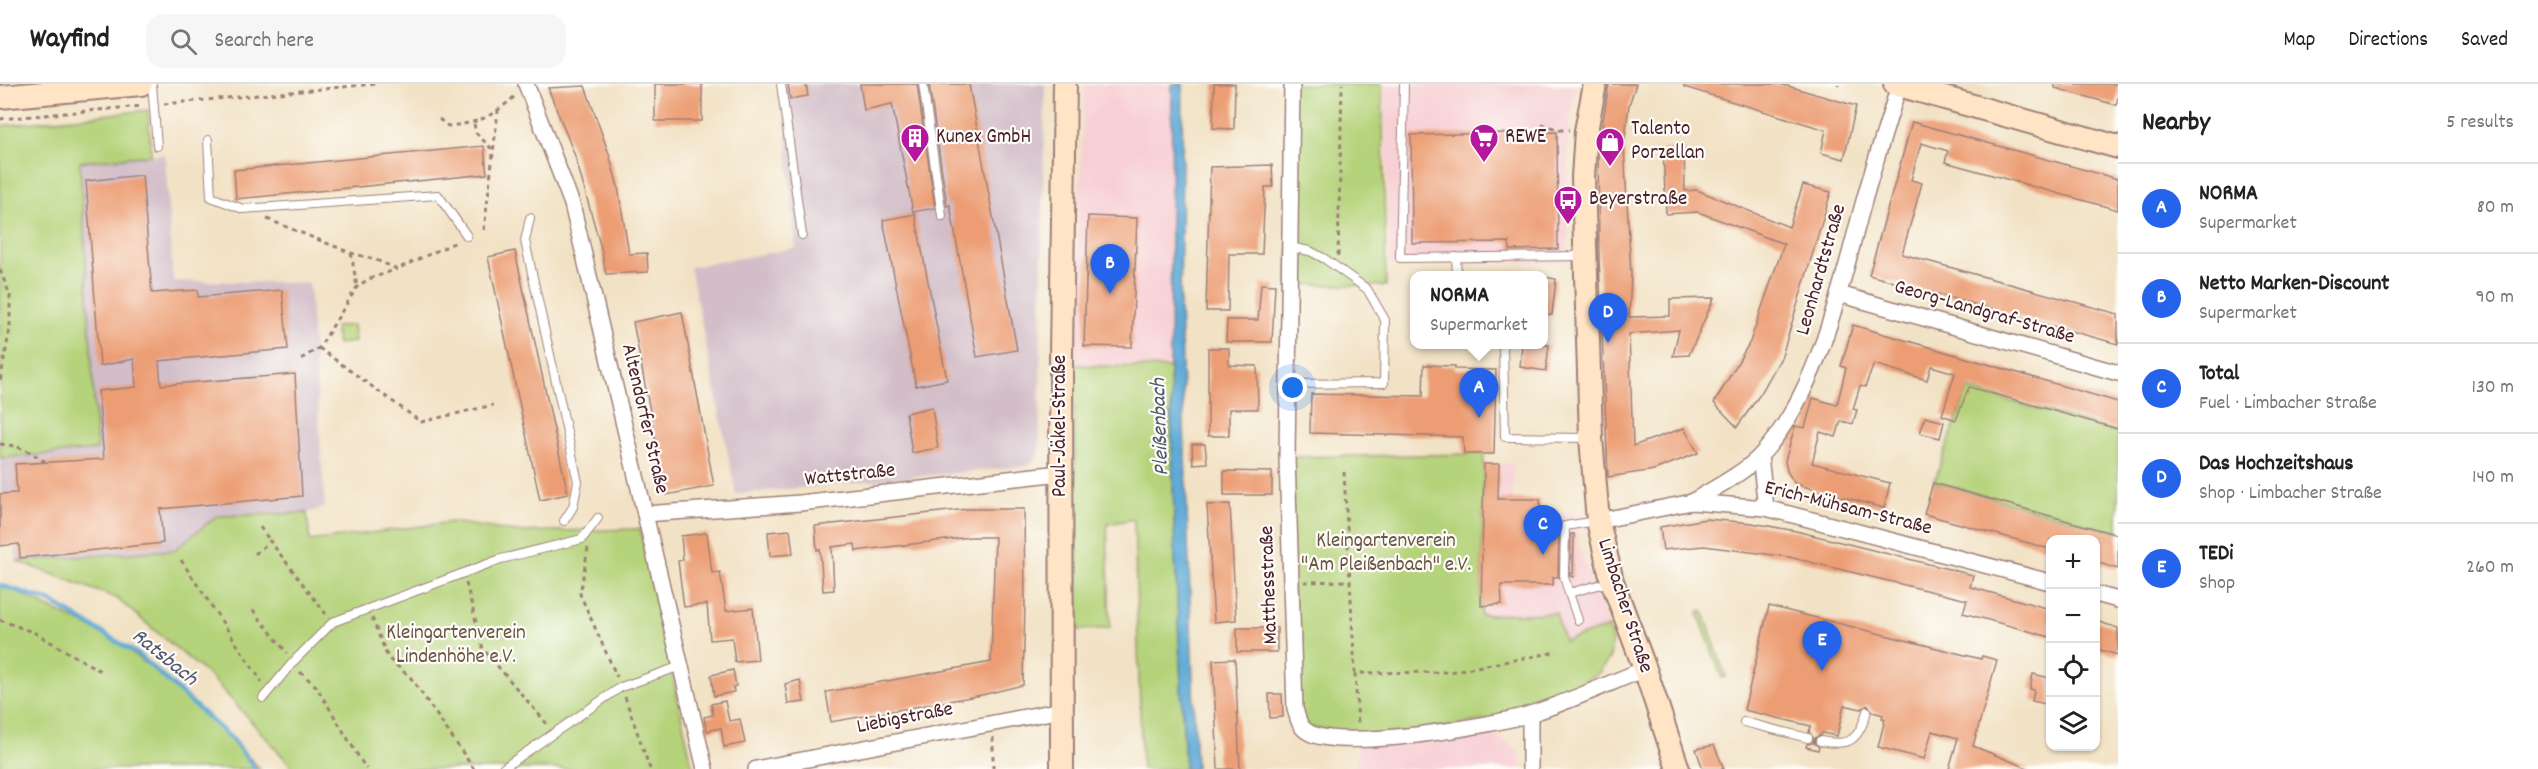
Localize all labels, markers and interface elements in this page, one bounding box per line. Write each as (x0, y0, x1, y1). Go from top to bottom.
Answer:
search box (146, 14, 566, 68)
text: Wayfind (30, 21, 110, 61)
icon: search (167, 25, 200, 58)
text: Search here (215, 26, 314, 57)
text: Map (2284, 26, 2315, 56)
text: Directions (2348, 26, 2428, 56)
text: Saved (2461, 26, 2508, 56)
text: Nearby (2142, 105, 2210, 142)
text: 5 results (2446, 109, 2514, 137)
place label: Talento Porzellan (1631, 115, 1704, 169)
building icon: Kunex GmbH (899, 122, 931, 164)
supermarket icon: REWE (1468, 122, 1500, 164)
place label: Kunex GmbH (936, 123, 1031, 153)
place label: REWE (1505, 123, 1547, 153)
shop icon: Talento Porzellan (1594, 126, 1626, 168)
text: NORMA (2199, 179, 2258, 210)
bus stop icon: Beyerstraße (1552, 184, 1584, 226)
place label: Beyerstraße (1589, 185, 1687, 215)
text: A (2156, 194, 2167, 222)
text: 80 m (2477, 194, 2514, 222)
street label: Leonhardtstraße (1789, 201, 1855, 339)
text: Supermarket (2199, 210, 2297, 238)
pin: B (1090, 244, 1130, 294)
text: Netto Marken-Discount (2199, 269, 2389, 300)
popup (1410, 271, 1548, 349)
street label: Georg-Landgraf-Straße (1890, 273, 2078, 353)
text: NORMA (1430, 281, 1489, 312)
text: B (2157, 284, 2166, 312)
text: 90 m (2476, 284, 2514, 312)
pin: D (1588, 294, 1628, 343)
text: Supermarket (2199, 300, 2297, 328)
text: Supermarket (1430, 312, 1528, 340)
street label: Altendorfer Straße (612, 341, 676, 497)
street label: Paul-Jäkel-Straße (1046, 355, 1076, 497)
text: Total (2199, 359, 2239, 390)
pin: A (1460, 368, 1498, 418)
your location (1278, 373, 1307, 402)
text: C (2157, 374, 2166, 402)
text: 130 m (2472, 374, 2514, 402)
water label: Pleißenbach (1144, 377, 1178, 477)
text: Fuel · Limbacher Straße (2199, 390, 2377, 418)
text: Das Hochzeitshaus (2199, 449, 2354, 480)
street label: Wattstraße (803, 456, 897, 496)
text: D (2156, 464, 2167, 492)
text: 140 m (2472, 464, 2514, 492)
street label: Erich-Mühsam-Straße (1761, 474, 1935, 544)
text: Shop · Limbacher Straße (2199, 480, 2382, 508)
pin: C (1524, 506, 1562, 555)
street label: Matthesstraße (1253, 525, 1287, 645)
park label: Kleingartenverein "Am Pleißenbach" e.V. (1301, 527, 1471, 581)
street label: Limbacher Straße (1588, 535, 1660, 677)
map controls (2046, 535, 2100, 751)
button: + (2046, 535, 2100, 589)
text: TEDi (2199, 539, 2233, 570)
text: E (2157, 554, 2166, 582)
text: 260 m (2466, 554, 2514, 582)
text: Shop (2199, 570, 2235, 598)
button: − (2046, 589, 2100, 643)
park label: Kleingartenverein Lindenhöhe e.V. (386, 619, 526, 673)
water label: Ratsbach (124, 622, 204, 695)
pin: E (1802, 622, 1842, 671)
button: locate (2046, 643, 2100, 697)
street label: Liebigstraße (854, 695, 956, 743)
button: layers (2046, 697, 2100, 751)

